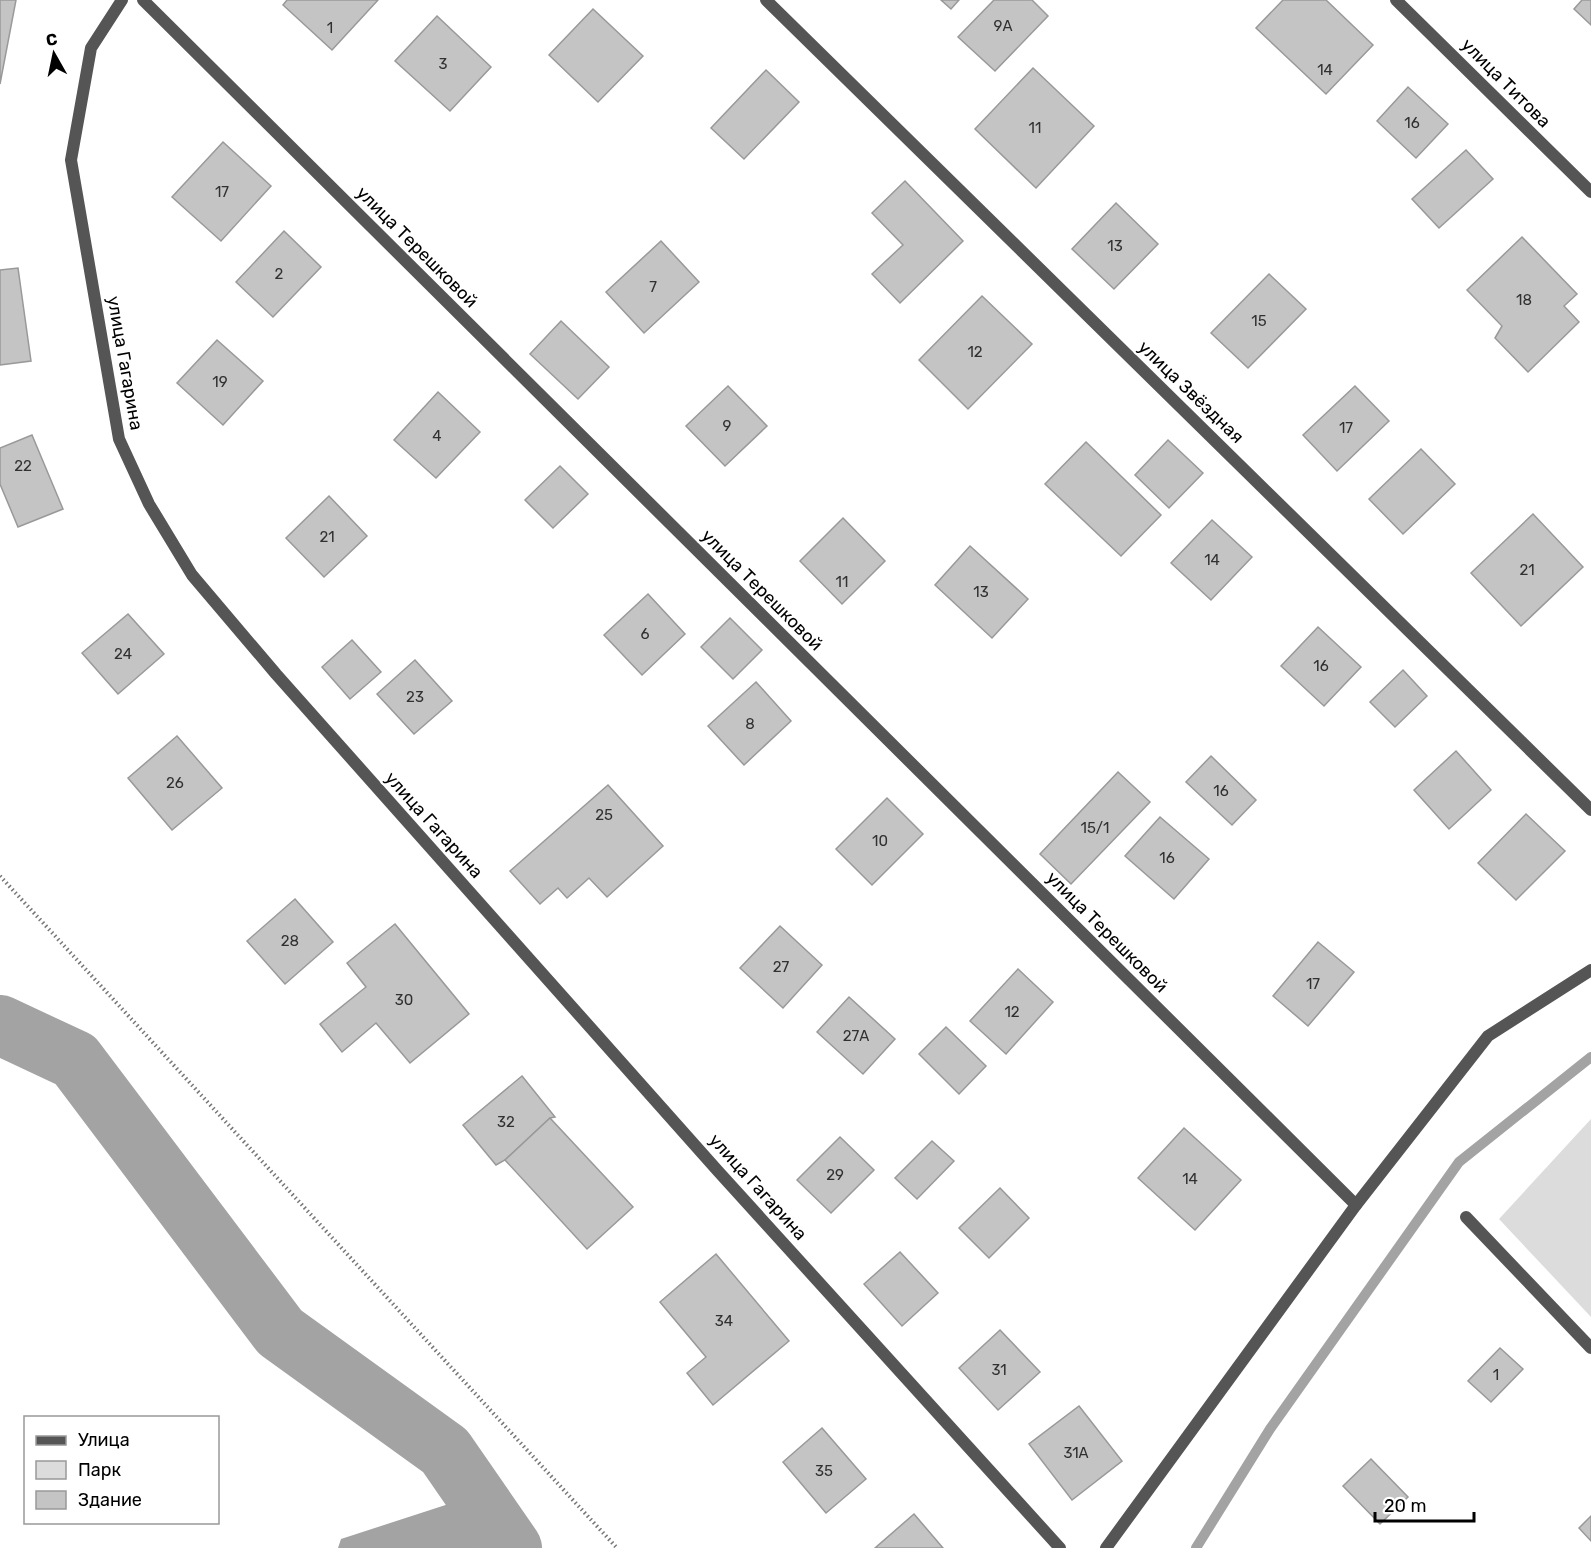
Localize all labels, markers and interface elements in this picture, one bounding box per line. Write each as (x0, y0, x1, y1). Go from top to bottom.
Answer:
house number: 9А (994, 17, 1012, 35)
house number: 1 (327, 19, 333, 37)
north arrow (24, 24, 84, 84)
text: С (45, 29, 59, 50)
street label: улица Титова (1457, 34, 1555, 132)
house number: 3 (438, 55, 448, 73)
house number: 14 (1317, 61, 1333, 79)
house number: 16 (1404, 114, 1420, 132)
house number: 11 (1029, 119, 1041, 137)
street label: улица Терешковой (352, 182, 482, 312)
house number: 17 (215, 183, 229, 201)
house number: 13 (1107, 237, 1123, 255)
house number: 2 (275, 265, 284, 283)
house number: 7 (649, 278, 657, 296)
house number: 18 (1516, 291, 1532, 309)
street label: улица Гагарина (102, 294, 148, 432)
house number: 15 (1251, 312, 1267, 330)
street label: улица Звёздная (1134, 336, 1248, 448)
house number: 12 (967, 343, 983, 361)
house number: 19 (212, 373, 228, 391)
house number: 9 (723, 417, 732, 435)
house number: 17 (1339, 419, 1353, 437)
house number: 4 (432, 427, 442, 445)
house number: 22 (14, 457, 32, 475)
street label: улица Терешковой (697, 525, 827, 655)
house number: 21 (319, 528, 335, 546)
house number: 14 (1204, 551, 1220, 569)
house number: 21 (1519, 561, 1535, 579)
house number: 11 (836, 573, 848, 591)
house number: 13 (973, 583, 989, 601)
house number: 6 (640, 625, 650, 643)
house number: 24 (114, 645, 132, 663)
house number: 16 (1313, 657, 1329, 675)
house number: 23 (406, 688, 424, 706)
house number: 8 (745, 715, 755, 733)
street label: улица Гагарина (380, 767, 488, 883)
house number: 26 (166, 774, 184, 792)
house number: 16 (1213, 782, 1229, 800)
house number: 25 (595, 806, 613, 824)
house number: 15/1 (1081, 819, 1109, 837)
house number: 10 (872, 832, 888, 850)
house number: 16 (1159, 849, 1175, 867)
street label: улица Терешковой (1042, 867, 1172, 997)
house number: 28 (281, 932, 299, 950)
house number: 27 (773, 958, 790, 976)
house number: 17 (1306, 975, 1320, 993)
house number: 30 (395, 991, 413, 1009)
house number: 12 (1004, 1003, 1020, 1021)
house number: 27А (843, 1027, 869, 1045)
house number: 32 (497, 1113, 515, 1131)
street label: улица Гагарина (704, 1129, 812, 1245)
house number: 29 (826, 1166, 844, 1184)
house number: 14 (1182, 1170, 1198, 1188)
house number: 34 (715, 1312, 733, 1330)
house number: 31 (991, 1361, 1007, 1379)
house number: 1 (1493, 1366, 1499, 1384)
legend (24, 1416, 219, 1524)
text: Улица (78, 1429, 130, 1451)
house number: 31А (1063, 1444, 1089, 1462)
text: Парк (78, 1459, 122, 1481)
house number: 35 (815, 1462, 833, 1480)
scale bar (1375, 1485, 1474, 1523)
text: Здание (78, 1489, 142, 1511)
text: 20 m (1384, 1495, 1426, 1517)

